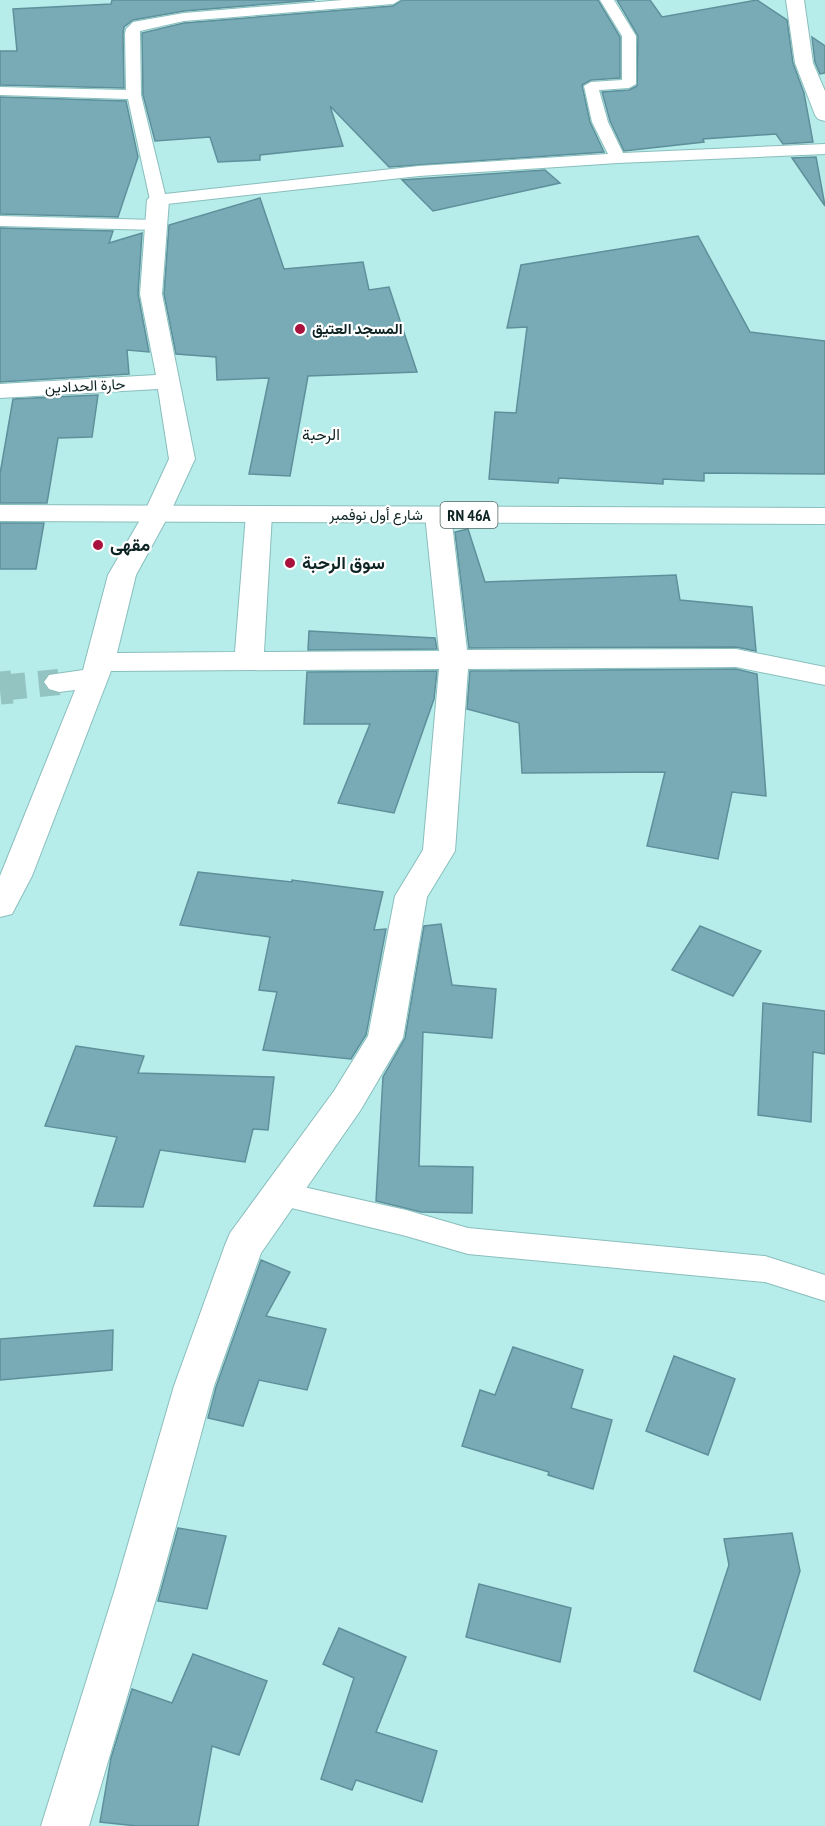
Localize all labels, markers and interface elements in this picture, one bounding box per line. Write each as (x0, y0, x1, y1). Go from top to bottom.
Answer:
place label: المسجد العتيق (312, 319, 403, 338)
marker: المسجد العتيق (293, 322, 307, 336)
street label: حارة الحدادين (44, 374, 126, 398)
district label: الرحبة (302, 424, 340, 445)
road number: RN 46A (440, 502, 498, 528)
street label: شارع أول نوفمبر (328, 505, 423, 526)
place label: مقهى (110, 533, 150, 556)
marker: مقهى (91, 538, 105, 552)
place label: سوق الرحبة (302, 551, 385, 574)
marker: سوق الرحبة (283, 556, 297, 570)

